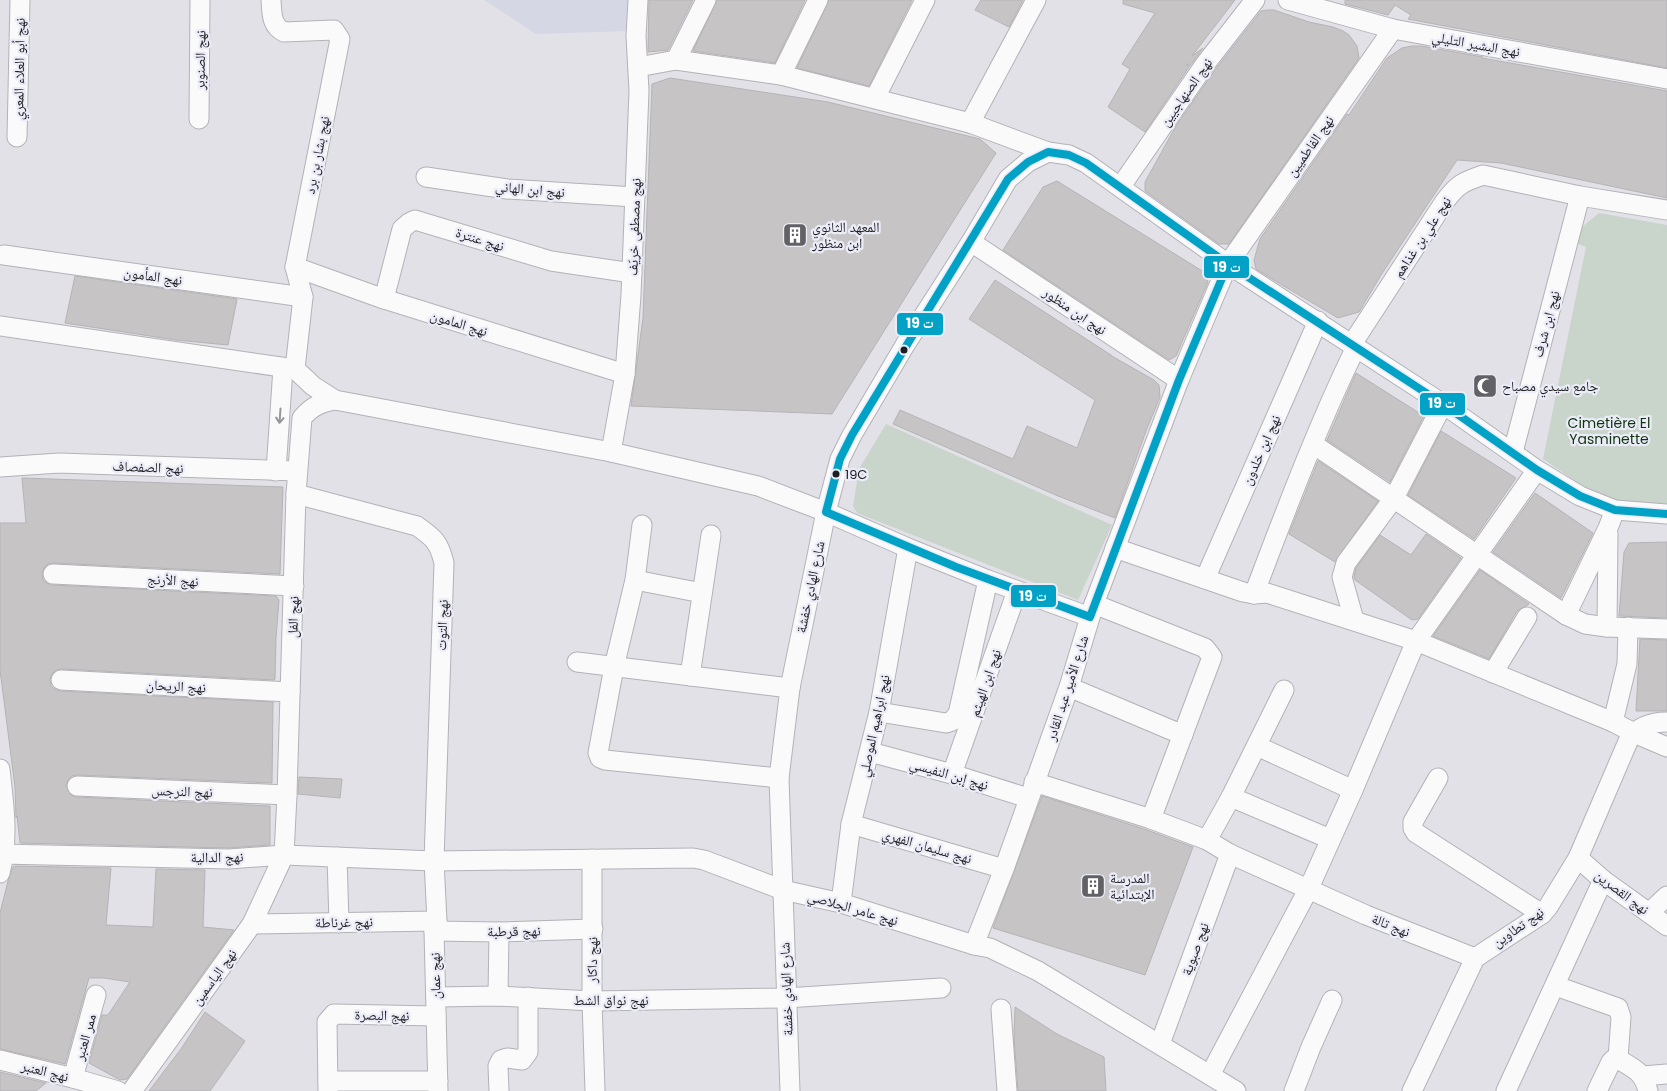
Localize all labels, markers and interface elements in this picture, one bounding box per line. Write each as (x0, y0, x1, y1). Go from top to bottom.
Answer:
street label: نهج أبو العلاء المعري (8, 17, 31, 120)
street label: نهج البشير التليلي (1430, 26, 1522, 63)
street label: نهج الصنوبر (189, 30, 211, 91)
street label: نهج الصنهاجيين (1155, 54, 1217, 130)
street label: نهج الفاطميين (1282, 111, 1339, 181)
street label: نهج بشار بن برد (300, 114, 334, 196)
street label: نهج ابن الهاني (494, 176, 566, 204)
street label: نهج مصطفى خريّف (622, 178, 646, 276)
street label: نهج علي بن غذاهم (1388, 192, 1457, 282)
place label: المعهد الثانوي ابن منظور (811, 217, 880, 253)
street label: نهج عنترة (453, 222, 507, 256)
building icon: المعهد الثانوي ابن منظور (782, 222, 808, 248)
line badge: 19 ت (1203, 255, 1250, 279)
text: 19 ت (1213, 257, 1241, 277)
street label: نهج المأمون (122, 262, 184, 290)
street label: نهج ابن منظور (1038, 282, 1111, 340)
street label: نهج ابن شرف (1528, 288, 1565, 359)
street label: نهج المامون (428, 305, 490, 341)
line badge: 19 ت (896, 312, 944, 336)
text: 19 ت (906, 313, 934, 333)
unlabelled marker (899, 345, 909, 355)
mosque icon: جامع سيدي مصباح (1472, 373, 1498, 399)
place label: جامع سيدي مصباح (1502, 376, 1598, 398)
line badge: 19 ت (1419, 392, 1466, 416)
text: 19 ت (1428, 393, 1456, 413)
one-way arrow (275, 408, 284, 424)
street label: نهج ابن خلدون (1237, 412, 1285, 488)
park label: Cimetière El Yasminette (1568, 413, 1650, 449)
street label: نهج الصفصاف (112, 456, 184, 478)
place label: 19C (845, 465, 867, 484)
marker: 19C (831, 469, 841, 479)
street label: شارع الهادي خفشة (790, 539, 831, 635)
street label: نهج الأرنج (147, 569, 199, 591)
line badge: 19 ت (1010, 584, 1057, 608)
text: 19 ت (1019, 586, 1047, 606)
street label: نهج الفل (282, 595, 304, 638)
street label: نهج التوت (431, 599, 453, 651)
street label: شارع الأمير عبد القادر (1040, 633, 1093, 744)
street label: نهج ابن الهيثم (964, 646, 1006, 720)
street label: نهج ابراهيم الموصلي (853, 673, 896, 779)
street label: نهج الريحان (145, 674, 207, 698)
street label: نهج إبن النفيسي (907, 753, 991, 796)
street label: نهج النرجس (151, 780, 213, 802)
street label: نهج سليمان الفهري (879, 824, 974, 870)
street label: نهج الدالية (190, 847, 244, 867)
street label: نهج القصرين (1591, 865, 1653, 919)
place label: المدرسة الإبتدائية (1110, 868, 1155, 904)
building icon: المدرسة الإبتدائية (1080, 873, 1106, 899)
street label: نهج عامر الجلاصي (805, 886, 901, 932)
street label: نهج تطاوين (1488, 902, 1548, 952)
street label: نهج تالة (1369, 908, 1413, 942)
street label: نهج غرناطة (315, 911, 373, 933)
street label: نهج صبوية (1176, 920, 1214, 978)
street label: نهج قرطبة (487, 921, 541, 941)
street label: نهج داكار (582, 937, 602, 984)
street label: شارع الهادي خفشة (774, 942, 799, 1036)
street label: نهج الياسمين (187, 945, 241, 1009)
street label: نهج عمان (425, 952, 445, 1000)
street label: نهج نواق الشط (573, 990, 649, 1010)
street label: نهج البصرة (354, 1005, 410, 1025)
street label: ممر العنبر (69, 1011, 101, 1064)
street label: نهج العنبر (18, 1055, 71, 1087)

